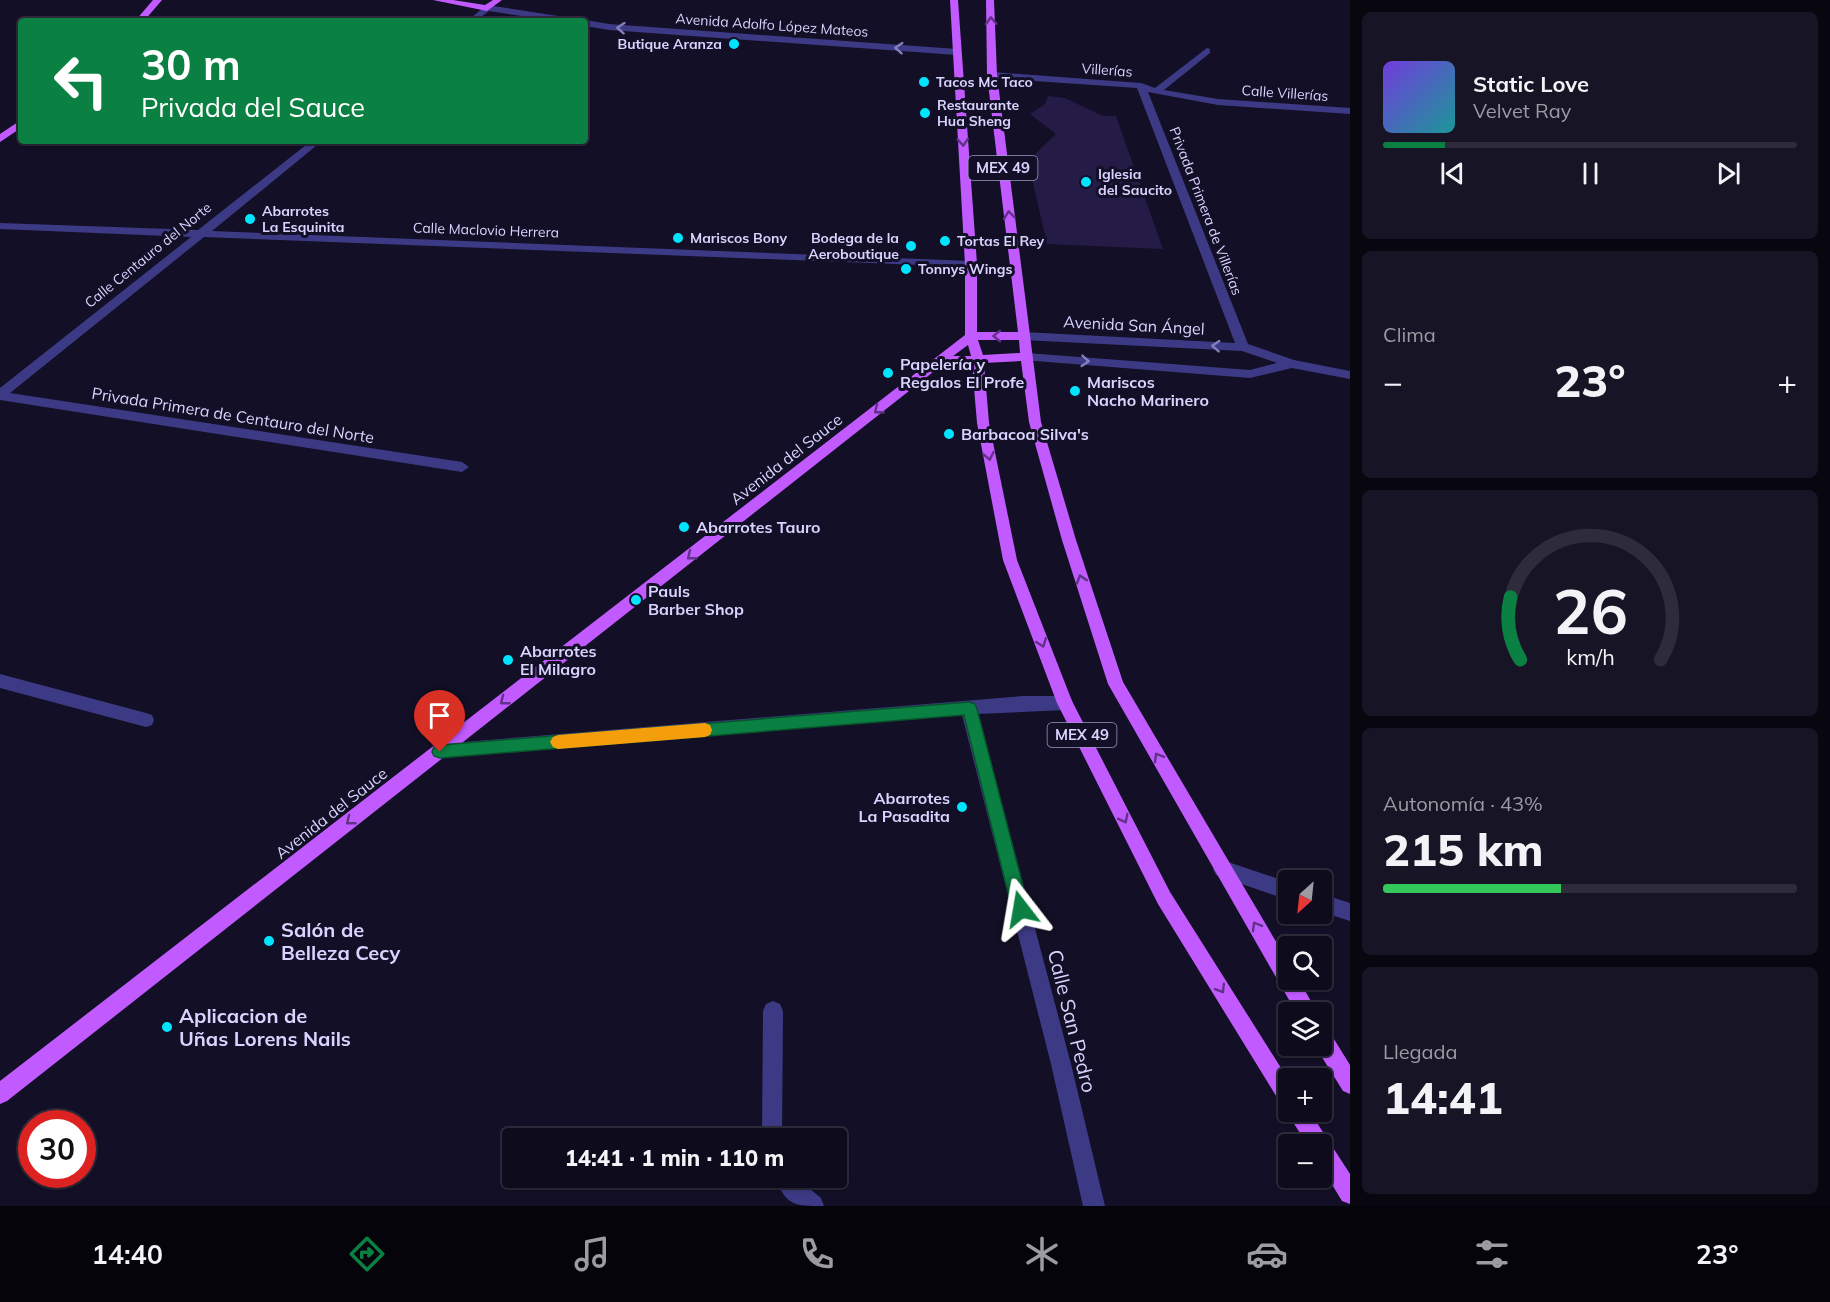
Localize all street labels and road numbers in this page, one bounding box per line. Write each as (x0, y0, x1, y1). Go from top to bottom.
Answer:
street label: Avenida Adolfo López Mateos (675, 9, 869, 41)
street label: Villerías (1081, 59, 1133, 81)
street label: Calle Villerías (1241, 81, 1329, 105)
street label: Privada Primera de Villerías (1166, 124, 1246, 298)
road number: MEX 49 (968, 156, 1038, 180)
street label: Calle Centauro del Norte (81, 198, 215, 312)
street label: Calle Maclovio Herrera (413, 218, 559, 242)
street label: Avenida San Ángel (1063, 311, 1205, 339)
street label: Privada Primera de Centauro del Norte (90, 383, 376, 447)
street label: Avenida del Sauce (726, 409, 846, 509)
road number: MEX 49 (1048, 723, 1116, 747)
street label: Avenida del Sauce (271, 763, 391, 863)
street label: Calle San Pedro (1043, 947, 1102, 1095)

